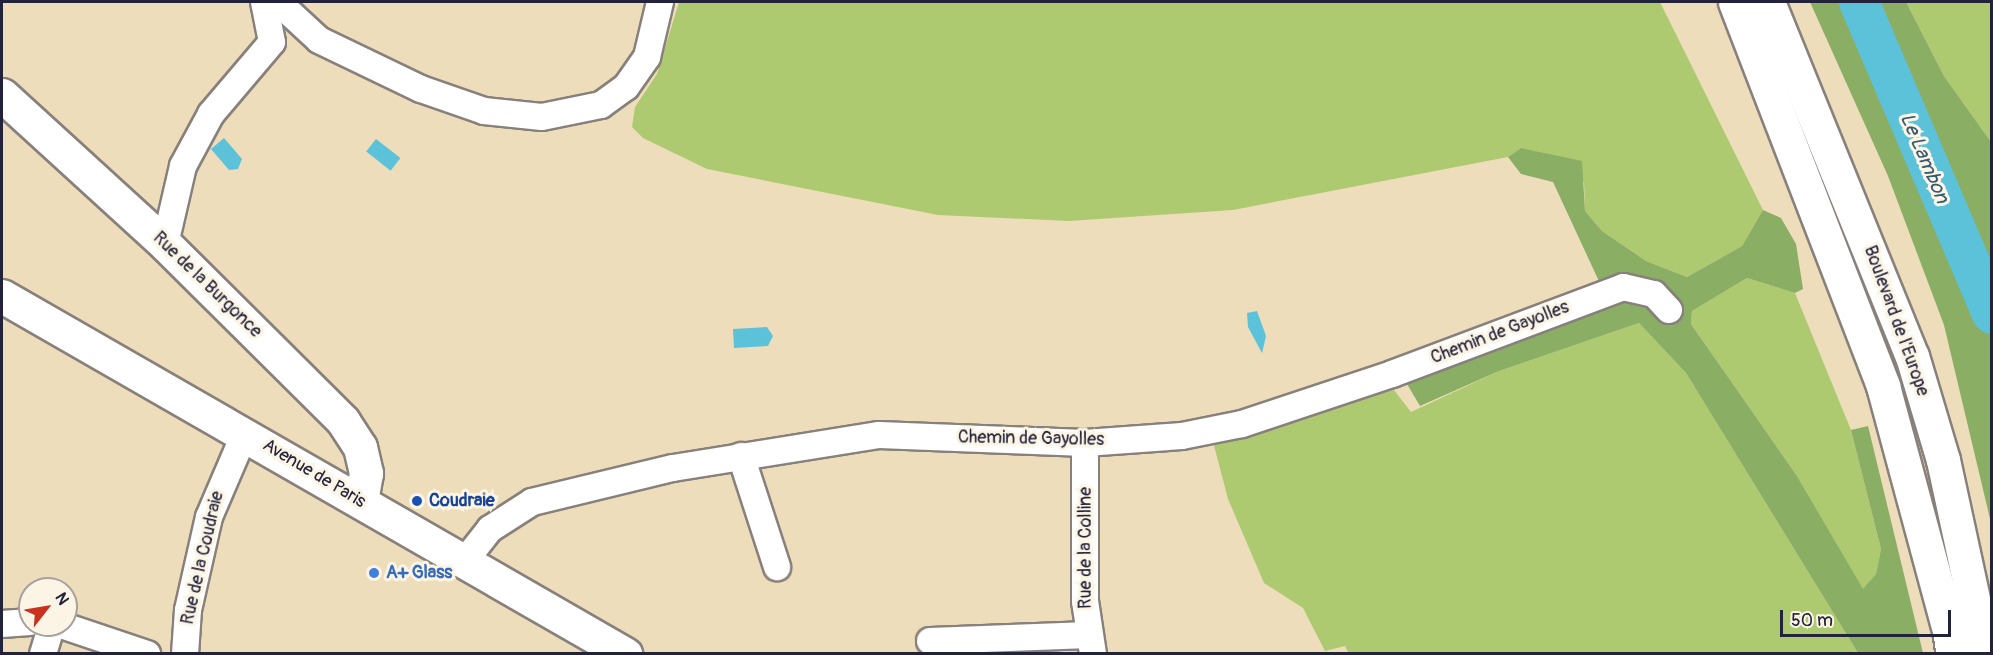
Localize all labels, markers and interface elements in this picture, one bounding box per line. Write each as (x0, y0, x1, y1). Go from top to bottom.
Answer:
water label: Le Lambon (1895, 109, 1955, 207)
street label: Rue de la Burgonce (148, 228, 266, 342)
street label: Boulevard de l'Europe (1859, 243, 1933, 399)
street label: Chemin de Gayolles (1428, 297, 1572, 369)
street label: Chemin de Gayolles (958, 427, 1104, 451)
street label: Avenue de Paris (259, 435, 369, 513)
street label: Rue de la Colline (1075, 487, 1097, 609)
street label: Rue de la Coudraie (177, 489, 229, 627)
place label: Coudraie (429, 490, 495, 512)
marker: Coudraie (410, 494, 424, 508)
place label: A+ Glass (386, 562, 452, 584)
marker: A+ Glass (367, 566, 381, 580)
north arrow (18, 577, 78, 637)
text: N (50, 589, 73, 609)
scale bar (1783, 598, 1954, 636)
text: 50 m (1791, 609, 1833, 632)

